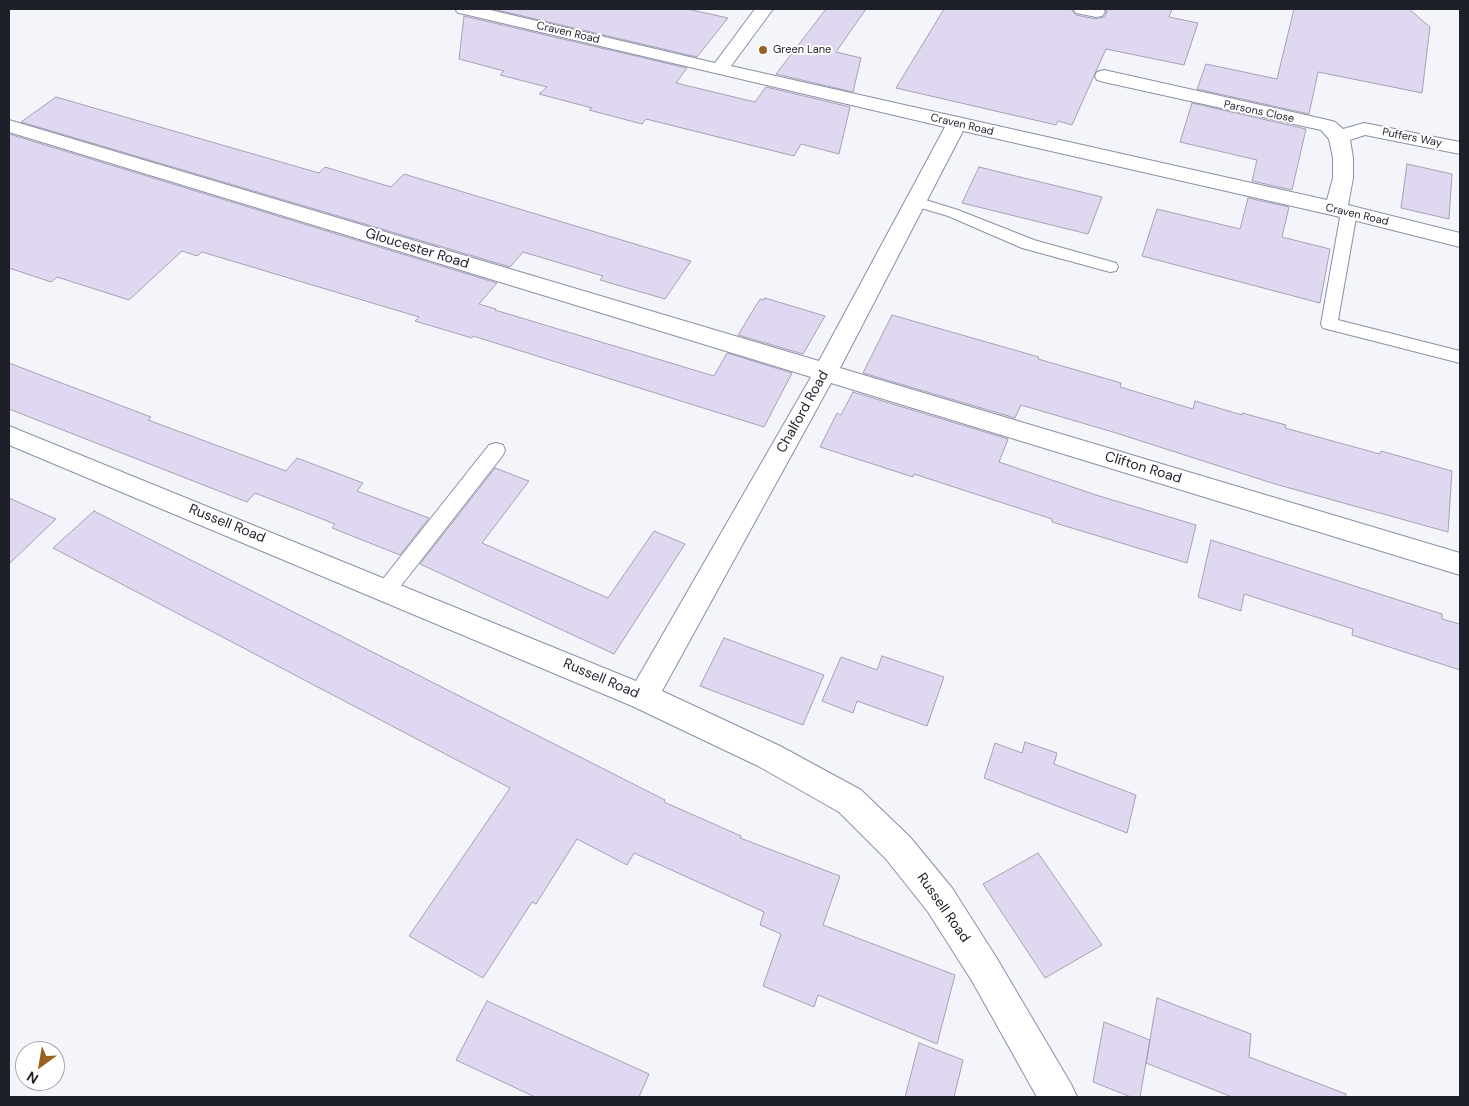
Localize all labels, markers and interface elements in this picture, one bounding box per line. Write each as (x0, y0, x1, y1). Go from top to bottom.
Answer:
street label: Craven Road (535, 19, 601, 47)
place label: Green Lane (773, 43, 831, 57)
marker: Green Lane (757, 44, 769, 56)
street label: Parsons Close (1223, 98, 1295, 126)
street label: Craven Road (929, 111, 995, 139)
street label: Puffers Way (1381, 126, 1443, 150)
street label: Craven Road (1324, 201, 1390, 229)
street label: Gloucester Road (363, 225, 471, 273)
street label: Chalford Road (773, 368, 833, 456)
street label: Clifton Road (1103, 448, 1183, 488)
street label: Russell Road (186, 501, 268, 547)
street label: Russell Road (560, 655, 642, 703)
street label: Russell Road (913, 870, 973, 946)
north arrow (15, 1041, 65, 1091)
text: N (23, 1068, 42, 1088)

